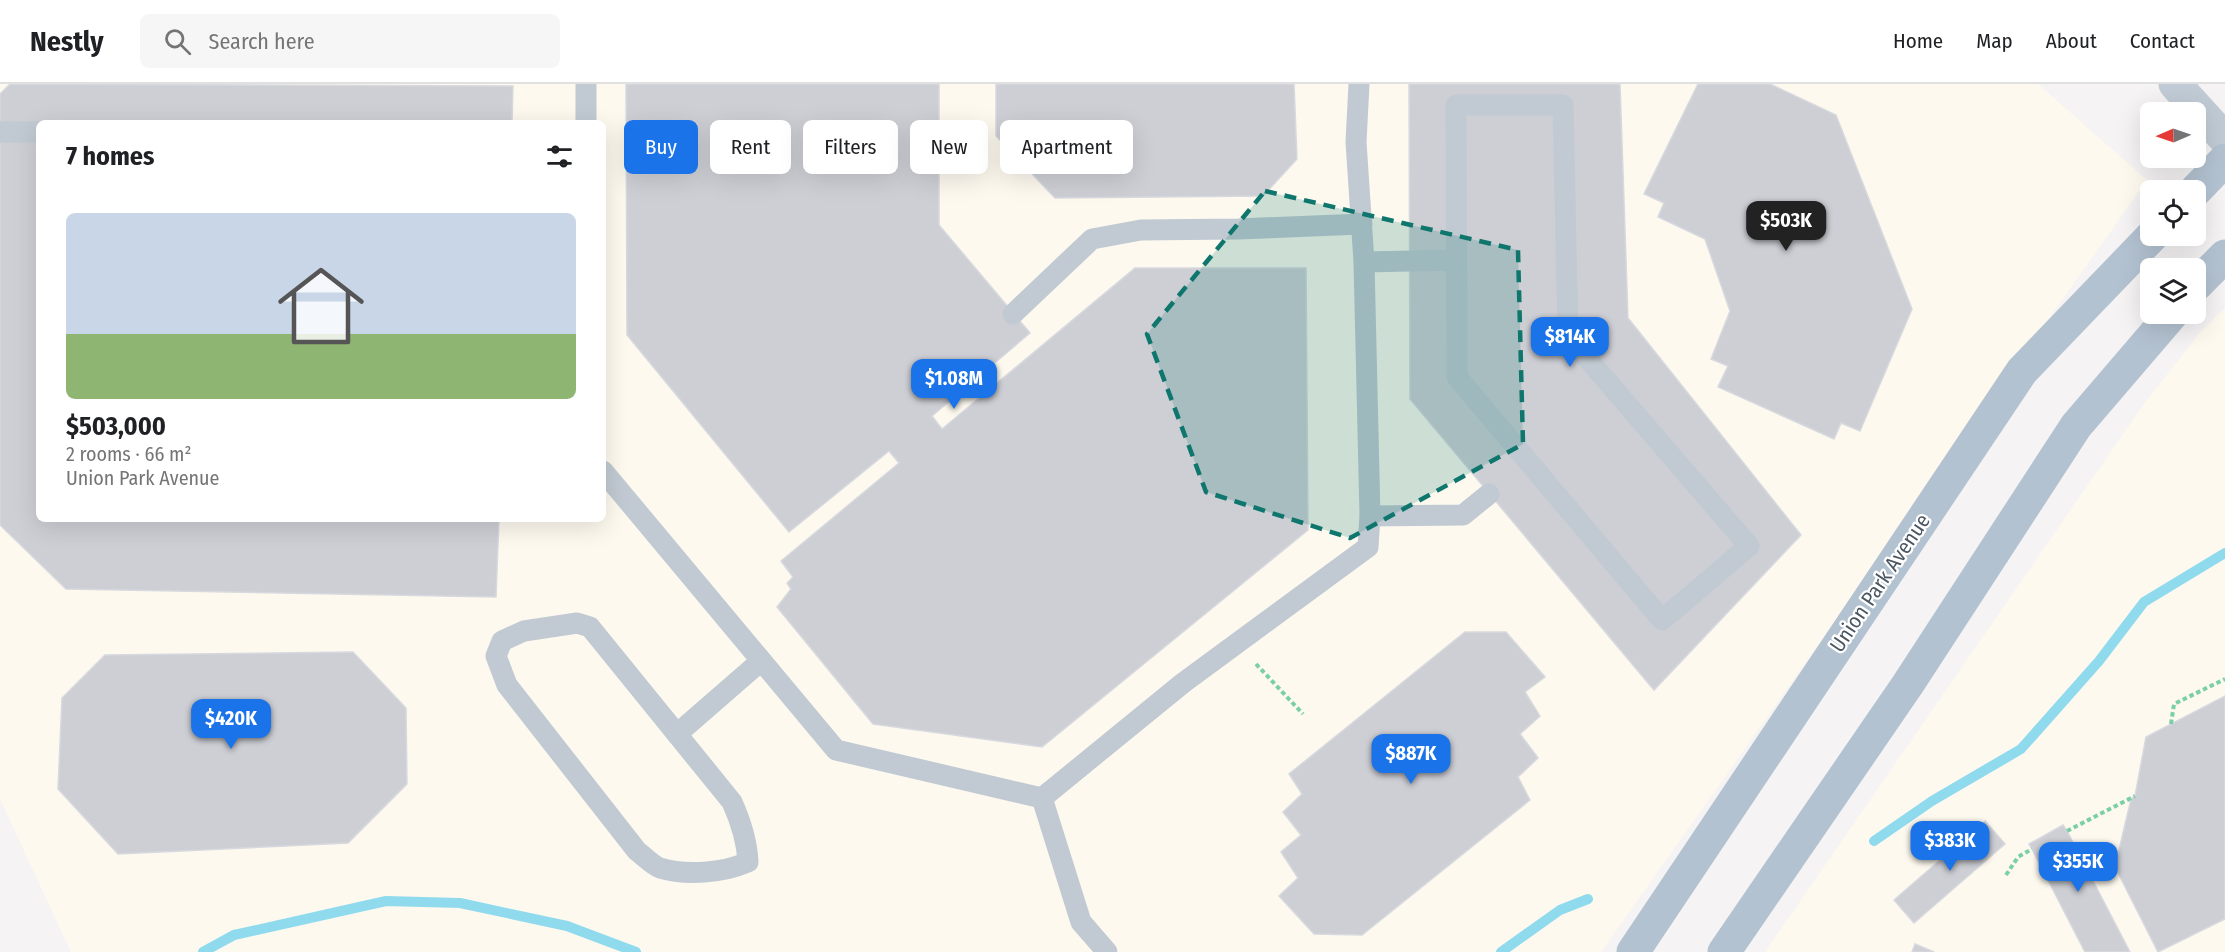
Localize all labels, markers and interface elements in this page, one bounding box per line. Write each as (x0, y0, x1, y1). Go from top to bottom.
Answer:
search box (140, 14, 560, 68)
text: Nestly (30, 25, 104, 58)
icon: search (161, 25, 194, 58)
text: Search here (209, 28, 315, 55)
text: Home (1893, 28, 1943, 54)
text: Map (1976, 28, 2013, 54)
text: About (2046, 28, 2097, 54)
text: Contact (2130, 28, 2195, 54)
north arrow (2140, 102, 2206, 168)
map controls (2140, 102, 2206, 324)
chip: Buy (624, 120, 698, 174)
chip: Rent (710, 120, 791, 174)
chip: Filters (803, 120, 898, 174)
chip: New (910, 120, 988, 174)
chip: Apartment (1000, 120, 1133, 174)
icon: filters (543, 140, 576, 173)
text: 7 homes (66, 141, 154, 172)
button: locate (2140, 180, 2206, 246)
pin: $503K (1744, 201, 1828, 252)
text: $503K (1760, 208, 1812, 232)
icon: home (267, 252, 375, 360)
button: layers (2140, 258, 2206, 324)
pin: $814K (1528, 317, 1612, 368)
text: $814K (1545, 324, 1595, 348)
pin: $1.08M (905, 359, 1003, 410)
text: $1.08M (925, 366, 983, 390)
text: $503,000 (66, 411, 166, 442)
text: 2 rooms · 66 m² (66, 442, 192, 466)
text: Union Park Avenue (66, 466, 219, 490)
street label: Union Park Avenue (1824, 509, 1936, 657)
pin: $420K (189, 699, 273, 750)
text: $420K (205, 706, 257, 730)
pin: $887K (1369, 734, 1453, 785)
text: $887K (1386, 741, 1436, 765)
pin: $383K (1908, 821, 1992, 872)
text: $383K (1924, 828, 1976, 852)
pin: $355K (2036, 842, 2120, 893)
text: $355K (2053, 849, 2103, 873)

